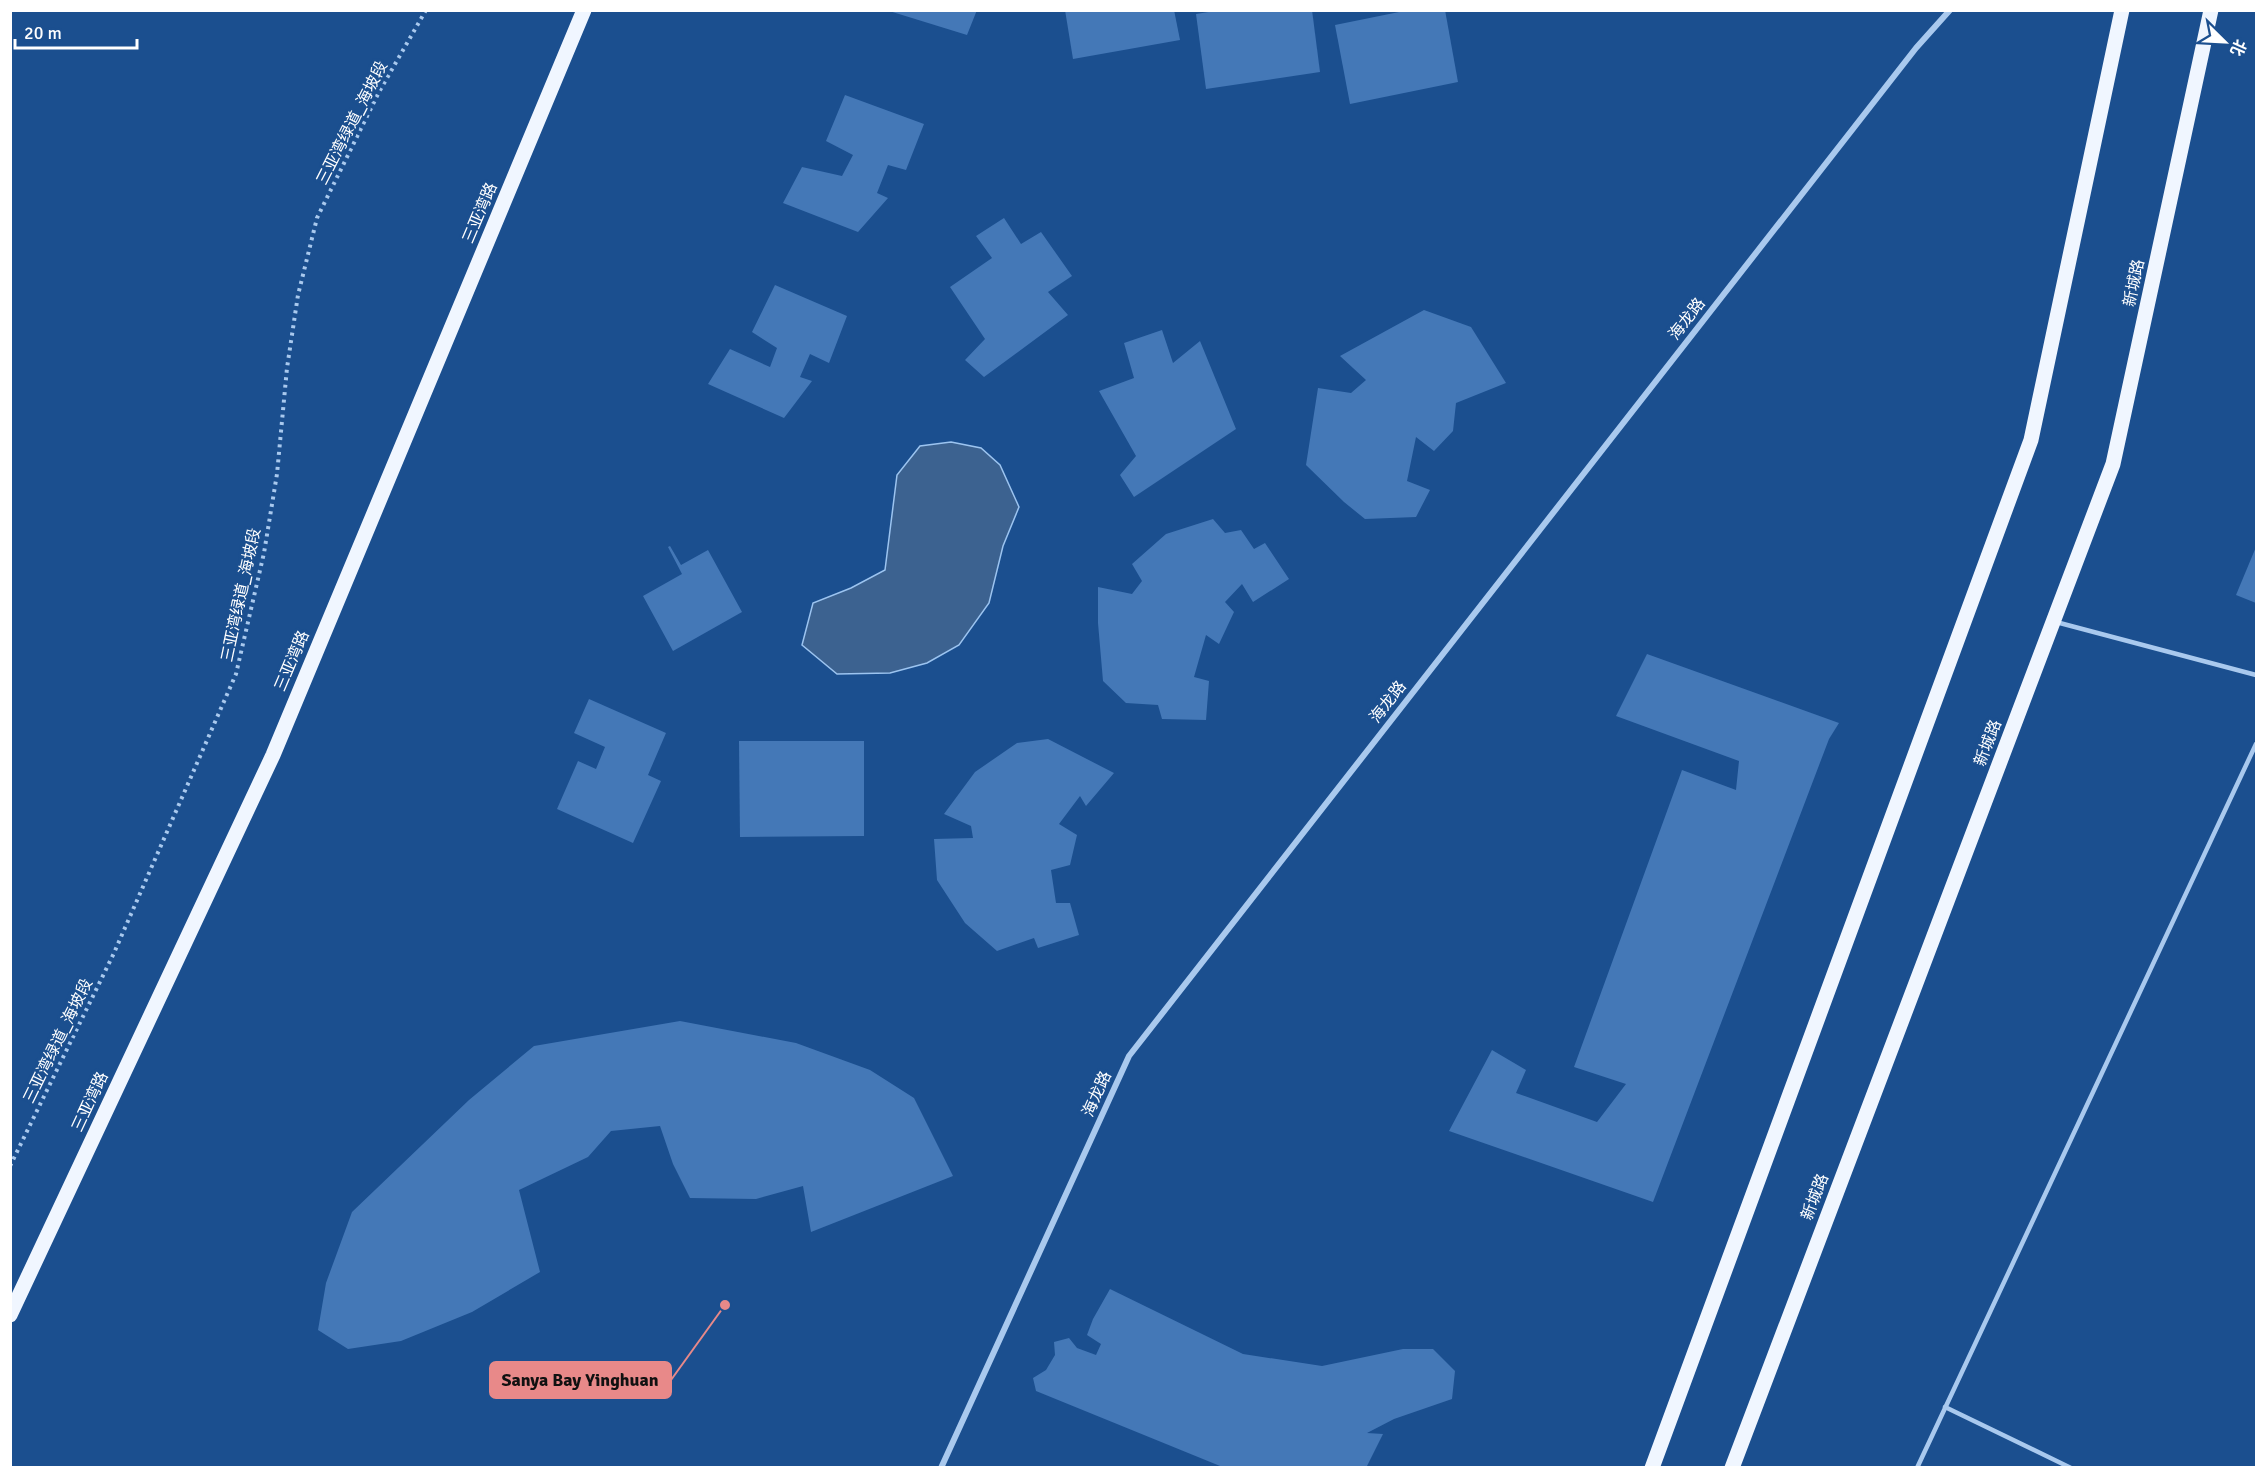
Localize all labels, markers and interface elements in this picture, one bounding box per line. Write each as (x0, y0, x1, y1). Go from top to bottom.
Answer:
scale bar (15, 12, 136, 50)
north arrow (2195, 12, 2255, 72)
text: 20 m (24, 22, 62, 44)
text: 北 (2225, 36, 2250, 59)
street label: 三亚湾绿道_海坡段 (312, 58, 392, 188)
street label: 三亚湾路 (458, 180, 502, 246)
street label: 新城路 (2119, 257, 2149, 309)
street label: 海龙路 (1664, 294, 1710, 344)
street label: 三亚湾绿道_海坡段 (217, 526, 265, 664)
street label: 三亚湾路 (270, 628, 314, 694)
street label: 海龙路 (1365, 677, 1411, 727)
street label: 新城路 (1970, 717, 2006, 769)
street label: 三亚湾绿道_海坡段 (19, 975, 97, 1107)
street label: 海龙路 (1078, 1068, 1116, 1120)
street label: 三亚湾路 (67, 1069, 113, 1135)
street label: 新城路 (1797, 1171, 1833, 1223)
callout: Sanya Bay Yinghuan (490, 1362, 671, 1398)
text: Sanya Bay Yinghuan (501, 1369, 659, 1391)

